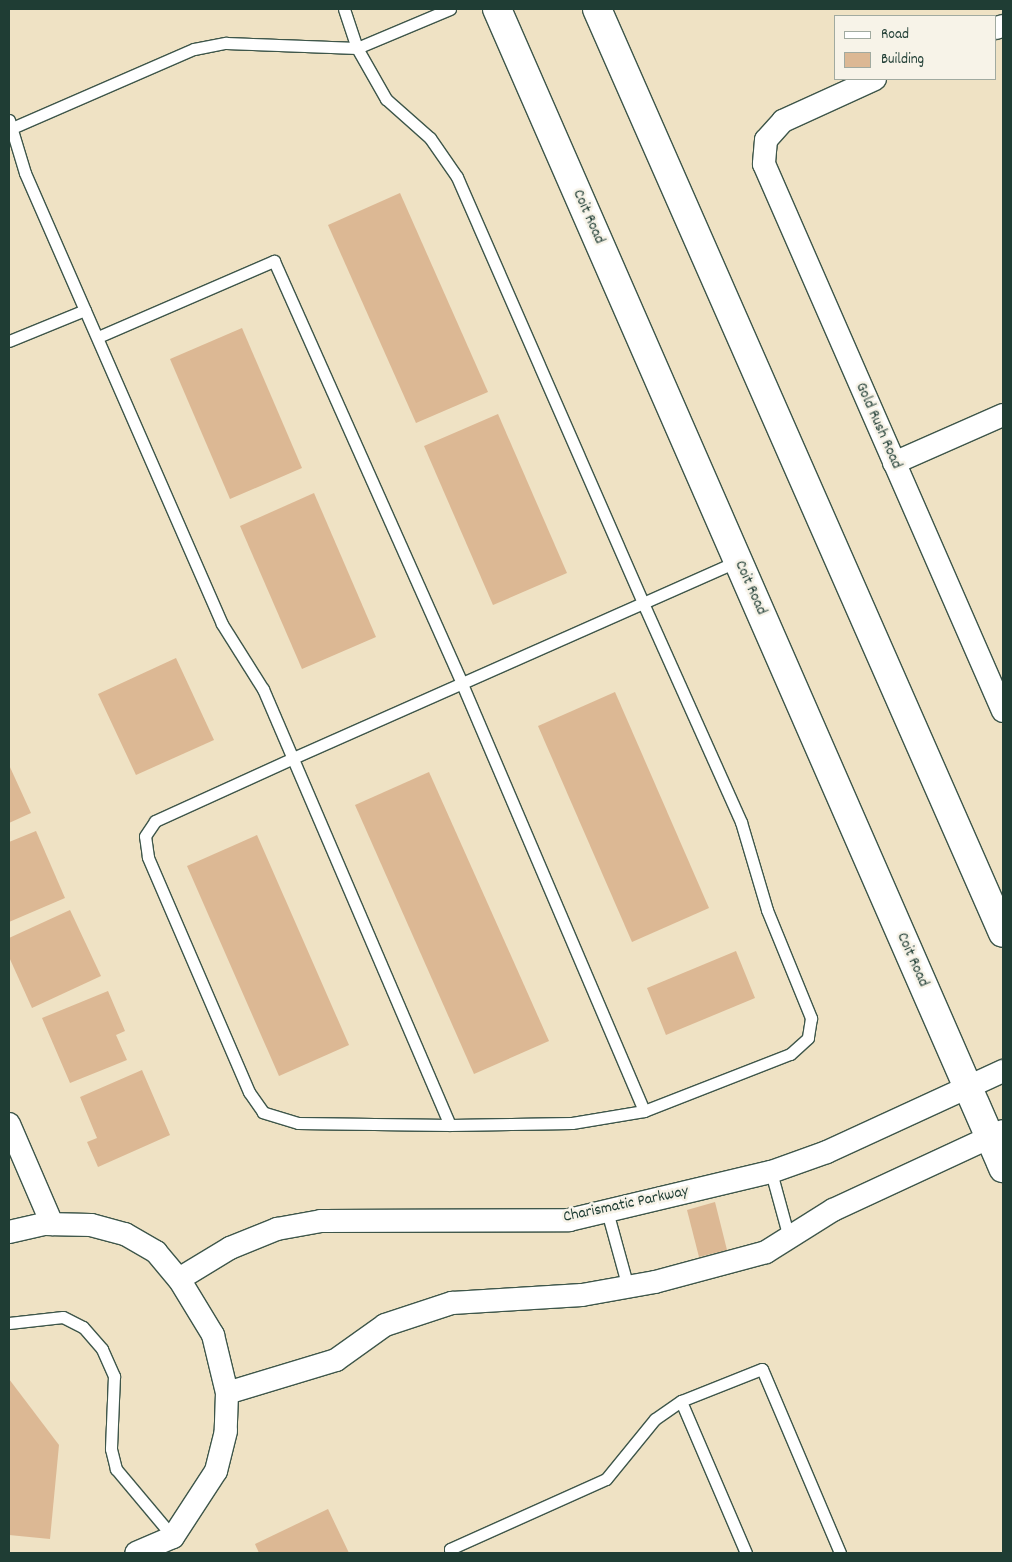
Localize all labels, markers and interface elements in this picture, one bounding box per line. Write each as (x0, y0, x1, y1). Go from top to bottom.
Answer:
legend (834, 15, 997, 80)
text: Road (881, 24, 909, 46)
text: Building (881, 49, 924, 71)
street label: Coit Road (568, 187, 608, 247)
street label: Gold Rush Road (850, 380, 906, 472)
street label: Coit Road (730, 558, 770, 618)
street label: Coit Road (892, 930, 932, 990)
street label: Charismatic Parkway (562, 1182, 690, 1228)

